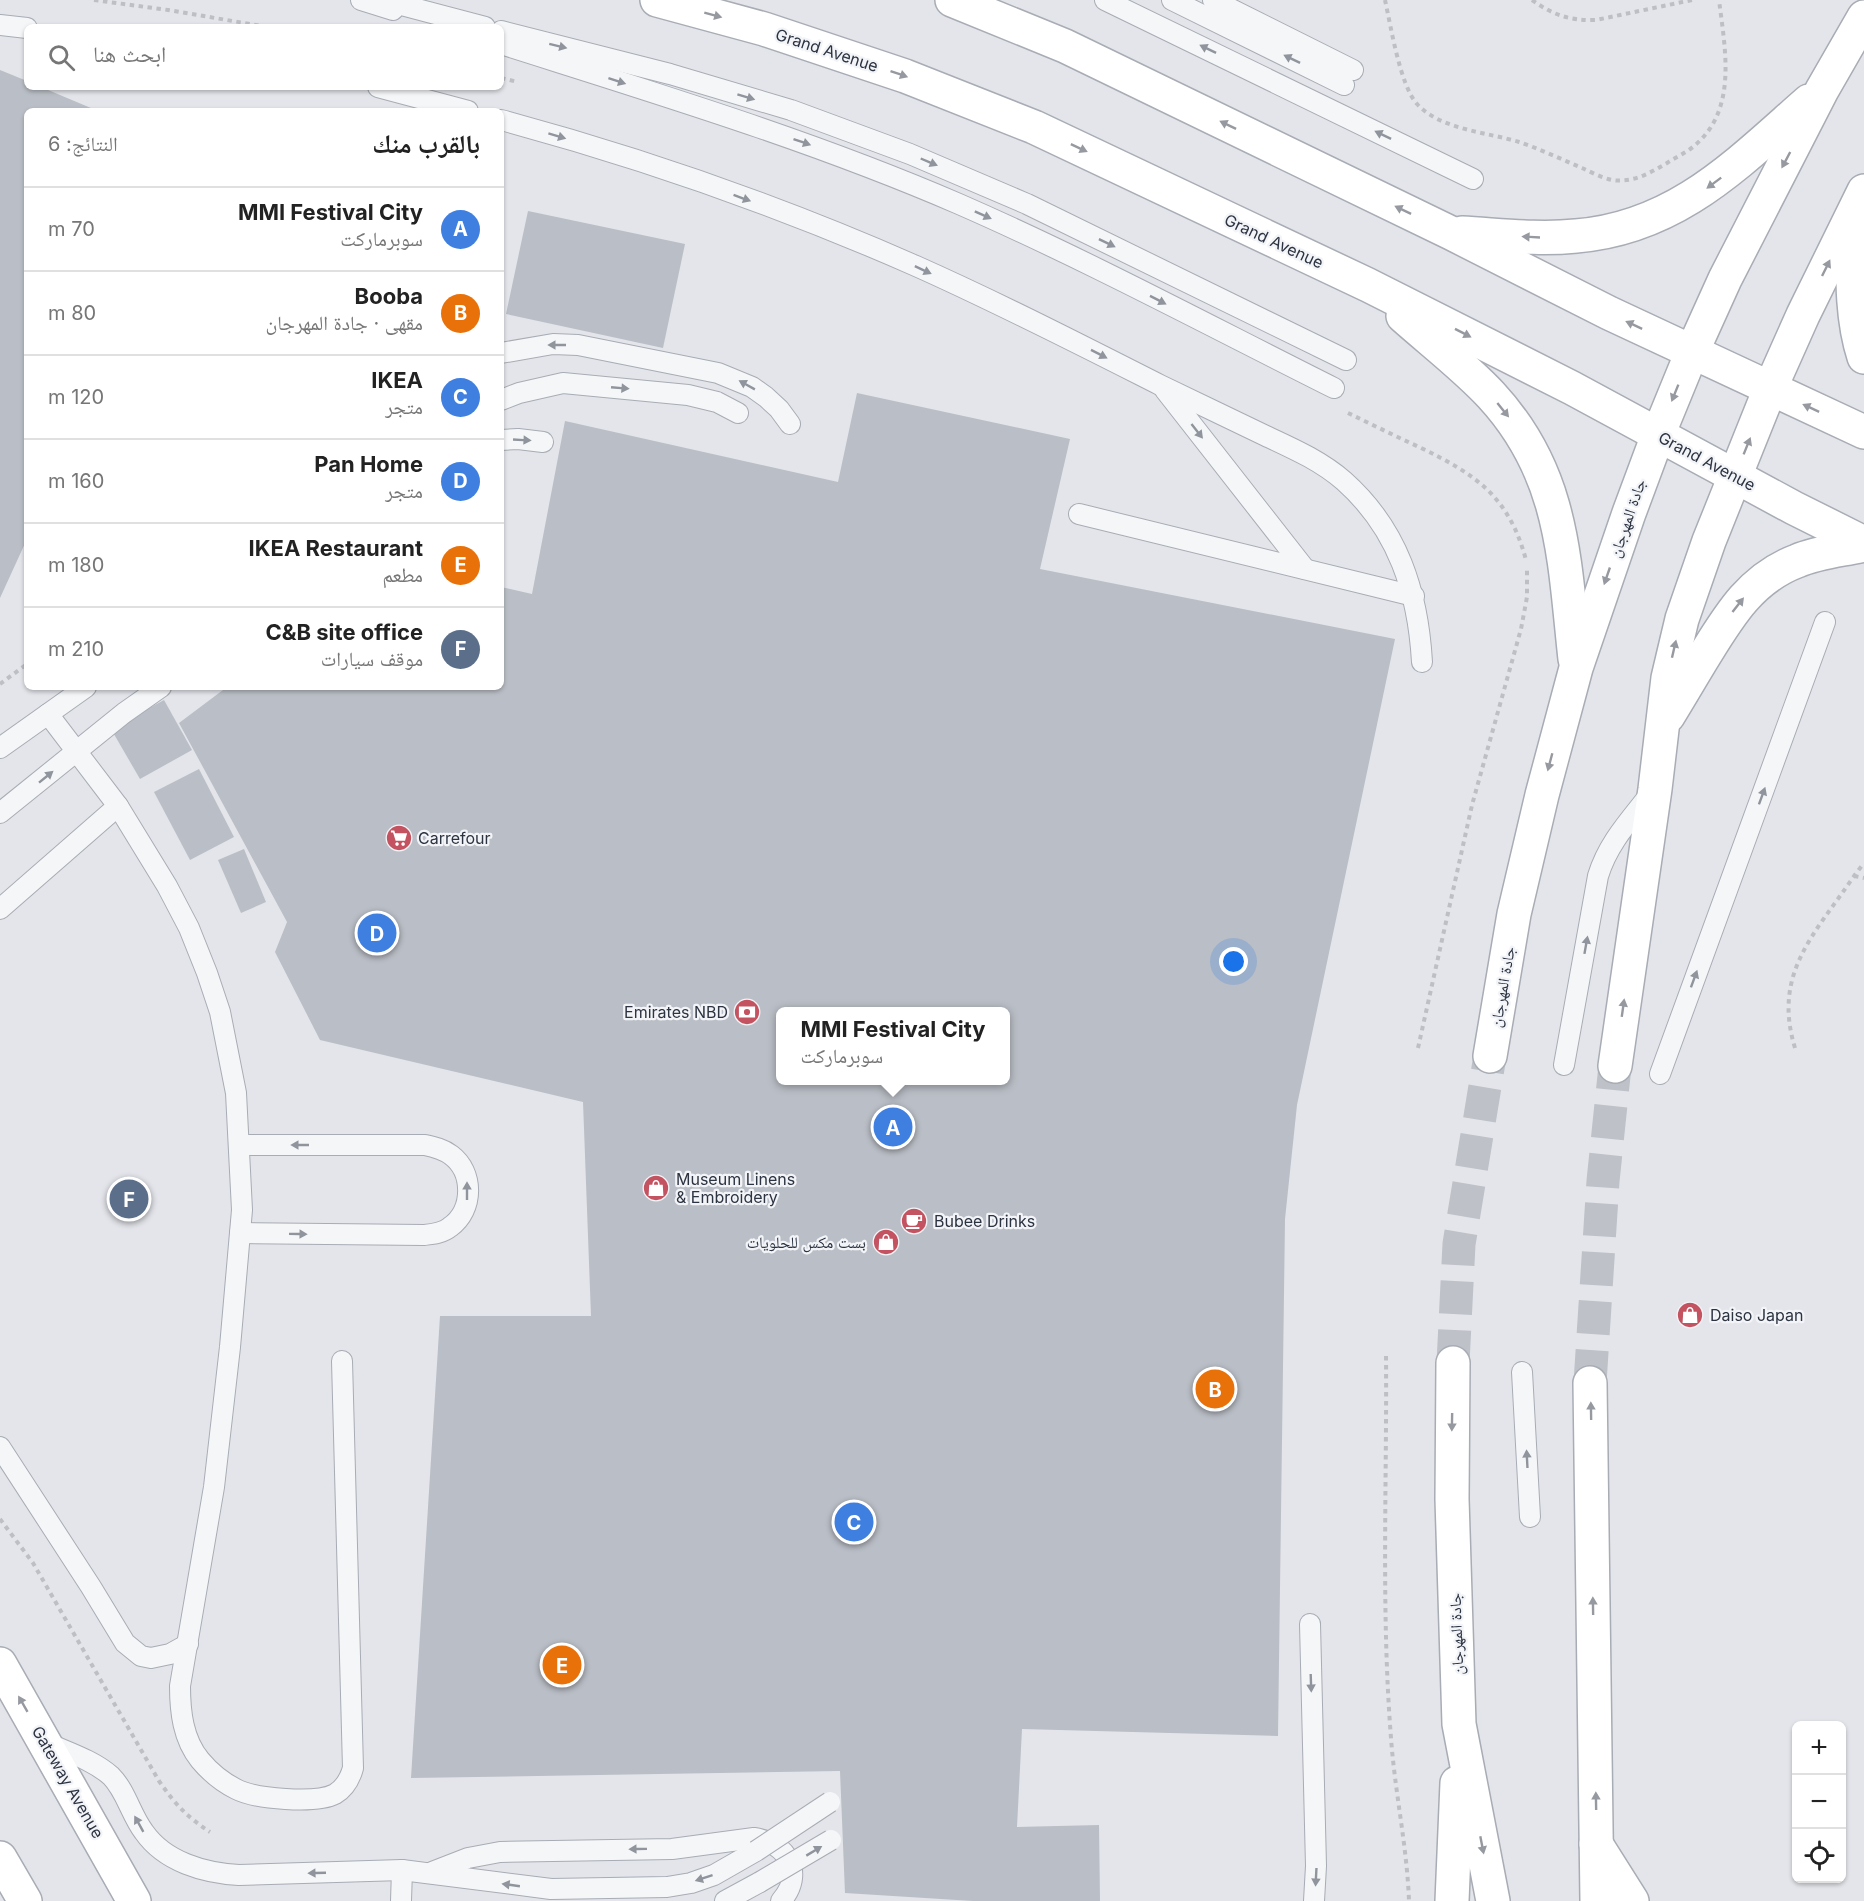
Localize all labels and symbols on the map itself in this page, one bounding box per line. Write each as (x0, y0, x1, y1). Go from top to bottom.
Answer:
one-way arrow (704, 11, 722, 21)
street label: Grand Avenue (773, 24, 881, 76)
one-way arrow (548, 41, 567, 51)
one-way arrow (1199, 45, 1216, 54)
one-way arrow (1283, 55, 1301, 65)
one-way arrow (890, 69, 908, 79)
one-way arrow (608, 77, 626, 86)
one-way arrow (737, 93, 755, 102)
one-way arrow (1219, 120, 1236, 130)
one-way arrow (1374, 131, 1391, 140)
one-way arrow (548, 132, 566, 142)
one-way arrow (793, 138, 811, 148)
one-way arrow (1071, 144, 1088, 153)
one-way arrow (1781, 152, 1791, 169)
one-way arrow (921, 158, 938, 167)
one-way arrow (1706, 177, 1722, 189)
one-way arrow (733, 193, 751, 203)
one-way arrow (1395, 205, 1412, 215)
street label: Grand Avenue (1221, 209, 1327, 273)
one-way arrow (974, 210, 991, 219)
one-way arrow (1521, 233, 1540, 242)
one-way arrow (1098, 239, 1115, 248)
one-way arrow (1821, 259, 1830, 276)
one-way arrow (915, 265, 932, 274)
one-way arrow (1150, 295, 1167, 305)
one-way arrow (1626, 320, 1643, 329)
one-way arrow (1454, 328, 1472, 338)
one-way arrow (548, 340, 567, 350)
one-way arrow (1091, 349, 1108, 359)
one-way arrow (738, 380, 755, 390)
one-way arrow (610, 383, 629, 393)
one-way arrow (1670, 384, 1679, 402)
one-way arrow (1497, 402, 1510, 418)
one-way arrow (1801, 403, 1819, 413)
one-way arrow (1191, 424, 1203, 439)
street label: Grand Avenue (1655, 427, 1759, 495)
one-way arrow (513, 436, 532, 445)
one-way arrow (1743, 437, 1752, 455)
street label: جادة المهرجان (1604, 476, 1651, 560)
one-way arrow (1602, 567, 1612, 585)
one-way arrow (1731, 597, 1743, 612)
one-way arrow (1670, 639, 1679, 658)
one-way arrow (1545, 753, 1555, 771)
one-way arrow (38, 771, 53, 783)
one-way arrow (1757, 787, 1767, 805)
supermarket icon: Carrefour (384, 823, 414, 853)
place label: Carrefour (418, 828, 491, 848)
pin: D (358, 910, 397, 956)
one-way arrow (1581, 936, 1590, 955)
street label: جادة المهرجان (1485, 945, 1520, 1029)
your location (1219, 947, 1248, 976)
one-way arrow (1690, 970, 1700, 988)
bank icon: Emirates NBD (732, 997, 762, 1027)
one-way arrow (1619, 999, 1628, 1018)
place label: Emirates NBD (624, 1002, 728, 1022)
pin: A (874, 1104, 912, 1150)
one-way arrow (291, 1140, 310, 1150)
place label: Museum Linens & Embroidery (676, 1169, 795, 1207)
shop icon: Museum Linens & Embroidery (641, 1173, 671, 1203)
pin: F (110, 1176, 148, 1222)
one-way arrow (462, 1182, 472, 1201)
cafe icon: Bubee Drinks (899, 1206, 929, 1236)
place label: Bubee Drinks (934, 1211, 1035, 1231)
shop icon: بست مكس للحلويات (871, 1227, 901, 1257)
one-way arrow (289, 1229, 308, 1238)
place label: بست مكس للحلويات (747, 1232, 866, 1253)
shop icon: Daiso Japan (1675, 1300, 1705, 1330)
place label: Daiso Japan (1710, 1305, 1803, 1325)
pin: B (1196, 1366, 1234, 1412)
one-way arrow (1586, 1401, 1596, 1420)
one-way arrow (1448, 1412, 1457, 1431)
one-way arrow (1522, 1449, 1531, 1468)
pin: C (834, 1500, 874, 1544)
street label: جادة المهرجان (1445, 1593, 1468, 1675)
one-way arrow (1588, 1596, 1598, 1615)
pin: E (542, 1642, 582, 1688)
one-way arrow (1307, 1673, 1316, 1692)
one-way arrow (18, 1695, 28, 1712)
street label: Gateway Avenue (28, 1722, 108, 1842)
one-way arrow (1591, 1791, 1601, 1810)
one-way arrow (134, 1816, 144, 1833)
one-way arrow (1478, 1836, 1487, 1855)
one-way arrow (628, 1844, 647, 1854)
one-way arrow (806, 1845, 822, 1856)
one-way arrow (308, 1868, 327, 1877)
one-way arrow (1311, 1868, 1320, 1887)
one-way arrow (695, 1874, 713, 1884)
one-way arrow (501, 1880, 520, 1889)

